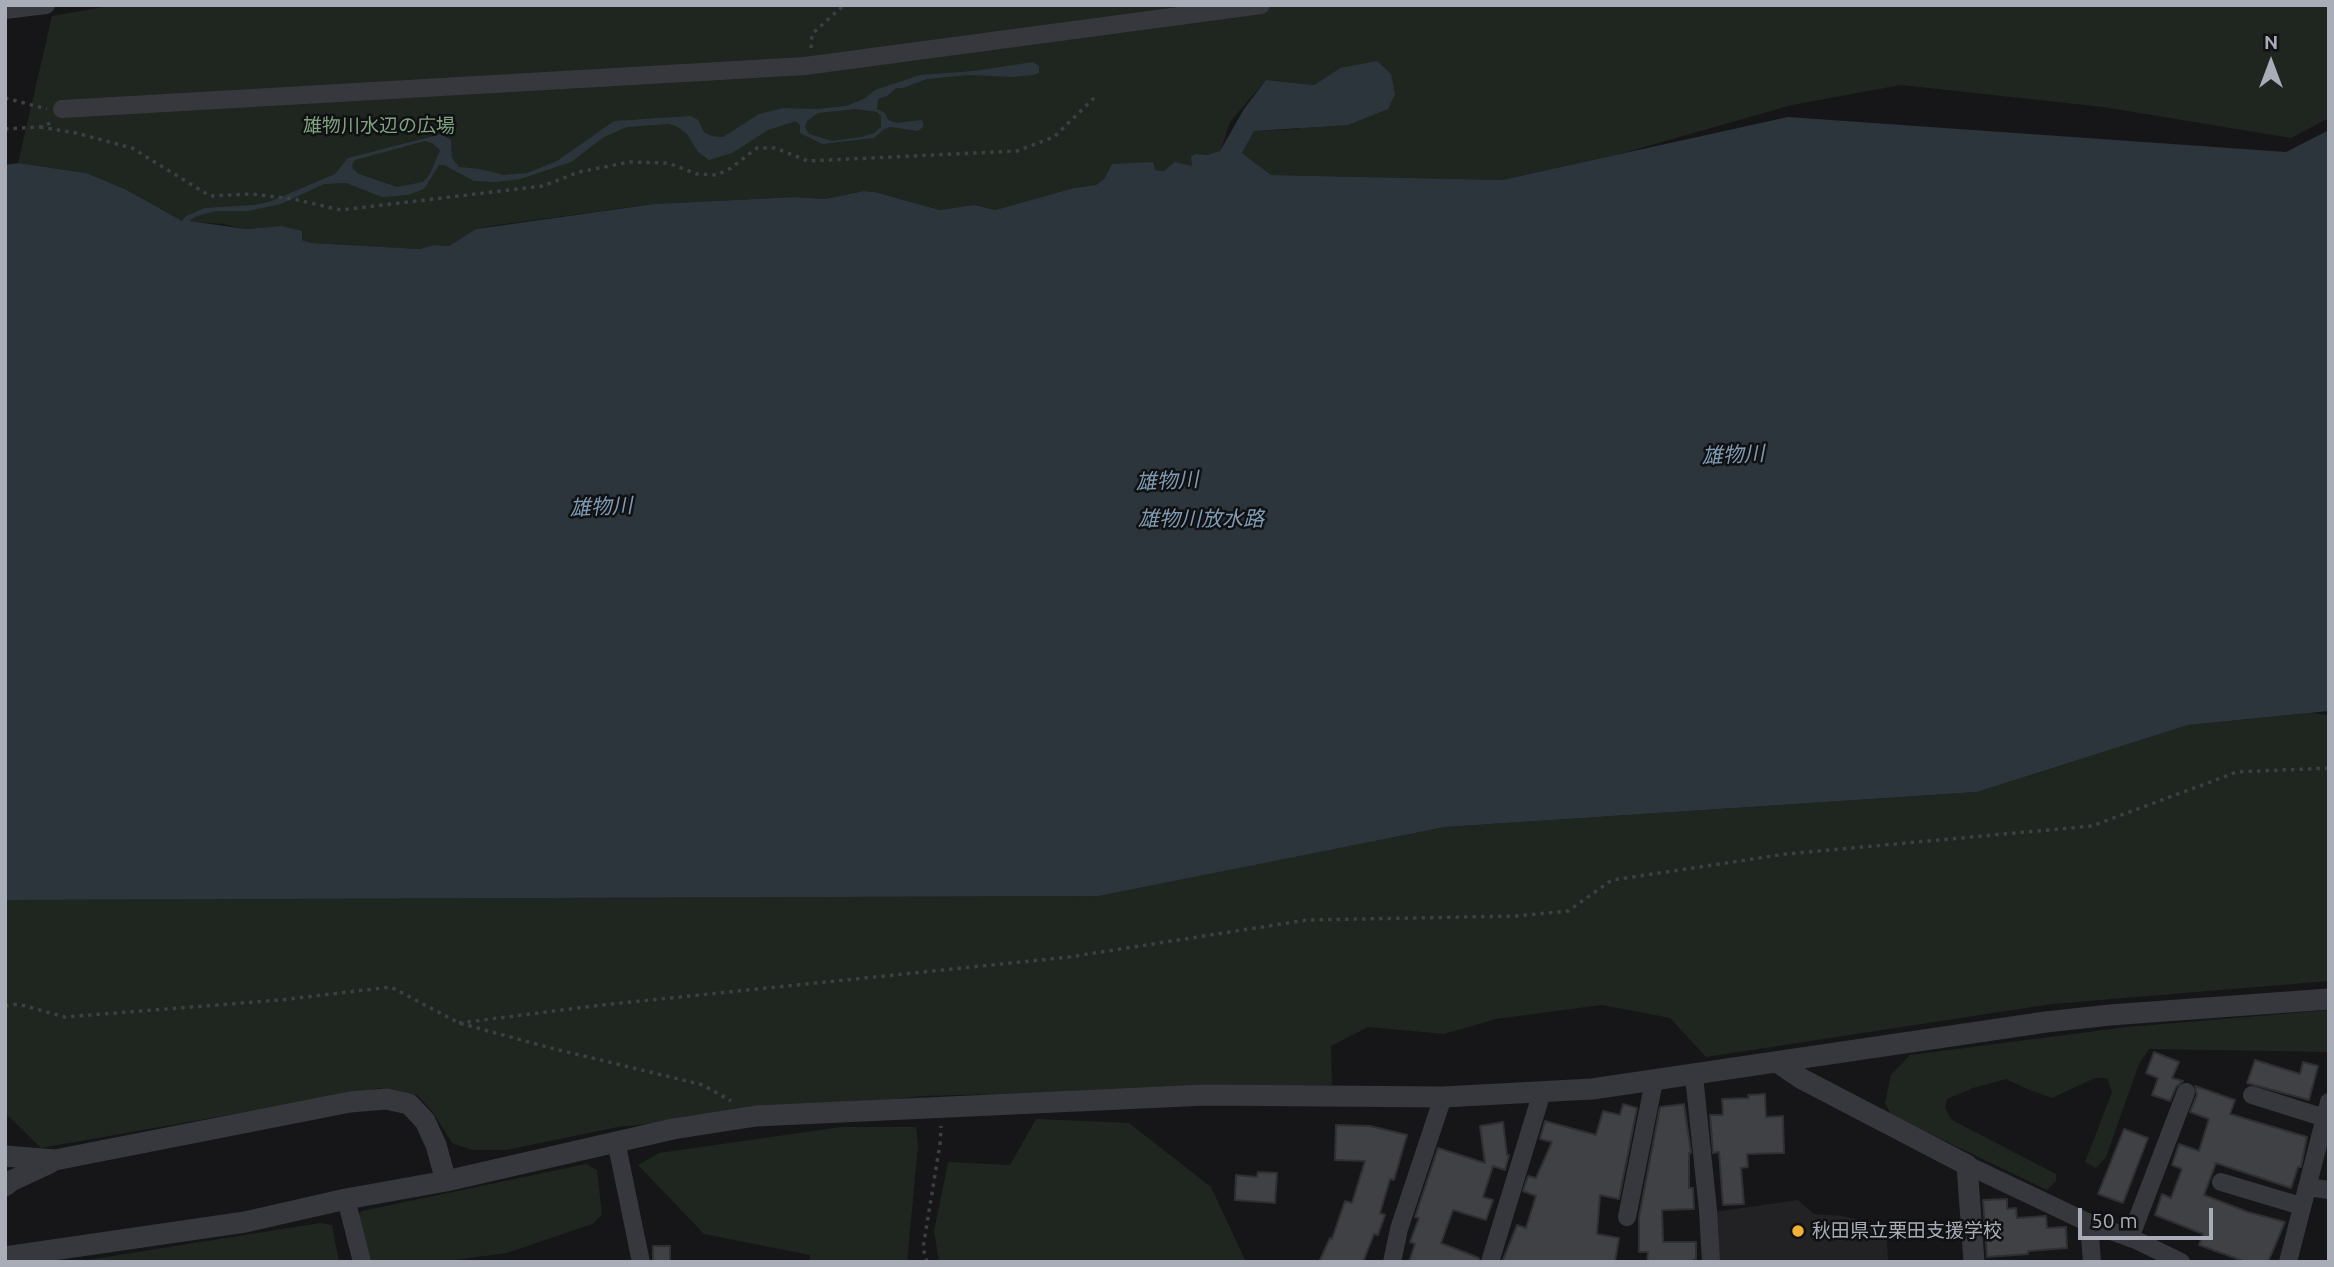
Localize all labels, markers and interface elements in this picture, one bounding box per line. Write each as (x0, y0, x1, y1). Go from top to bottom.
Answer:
north arrow (2236, 28, 2306, 98)
text: N (2264, 31, 2278, 53)
park label: 雄物川水辺の広場 (303, 115, 455, 137)
water label: 雄物川 (1701, 441, 1765, 469)
water label: 雄物川 (1135, 467, 1199, 495)
water label: 雄物川 (569, 493, 633, 521)
water label: 雄物川放水路 (1138, 506, 1264, 532)
scale bar (2082, 1194, 2217, 1238)
text: 50 m (2091, 1208, 2138, 1232)
place label: 秋田県立栗田支援学校 (1812, 1220, 2002, 1242)
marker: 秋田県立栗田支援学校 (1790, 1223, 1806, 1239)

